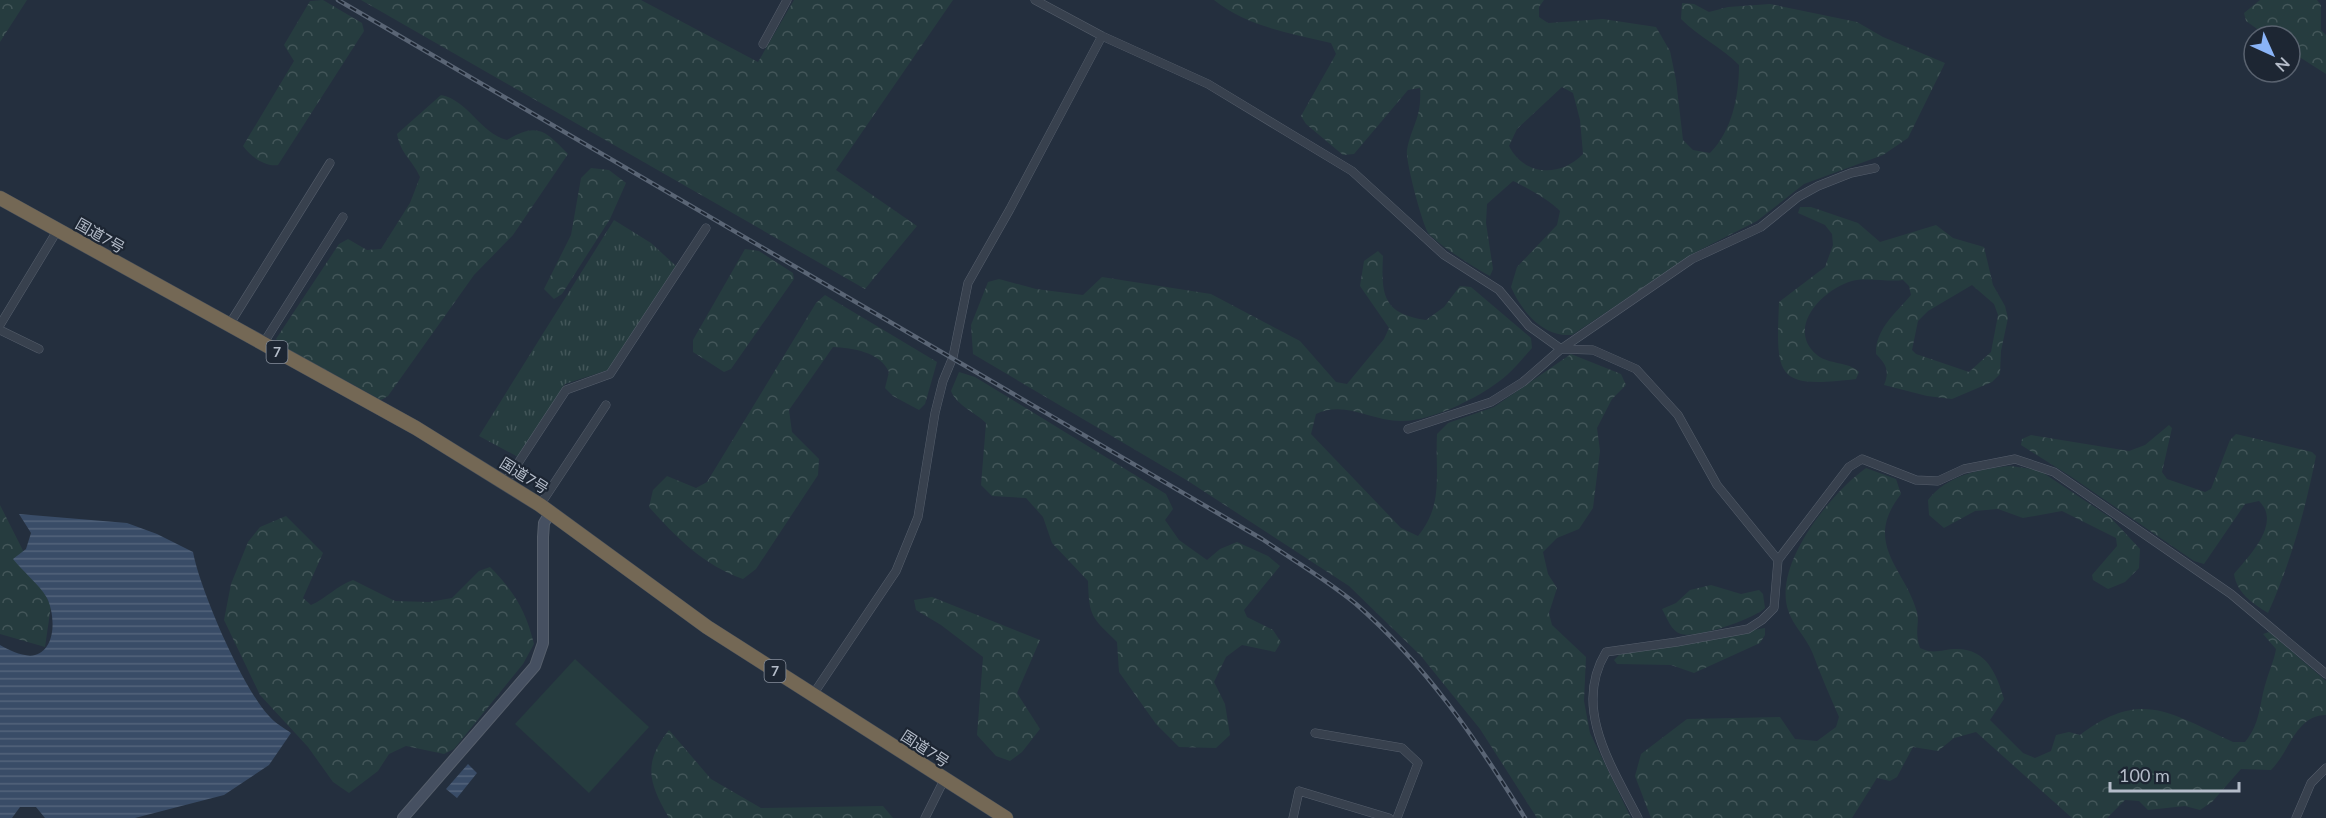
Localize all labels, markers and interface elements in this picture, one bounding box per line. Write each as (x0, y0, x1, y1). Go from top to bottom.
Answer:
north arrow (2242, 24, 2302, 84)
text: N (2272, 54, 2294, 76)
street label: 国道7号 (73, 214, 128, 256)
road number: 7 (266, 341, 288, 363)
street label: 国道7号 (497, 453, 552, 497)
road number: 7 (764, 660, 786, 682)
street label: 国道7号 (898, 726, 953, 770)
scale bar (2110, 755, 2239, 793)
text: 100 m (2119, 764, 2170, 786)

